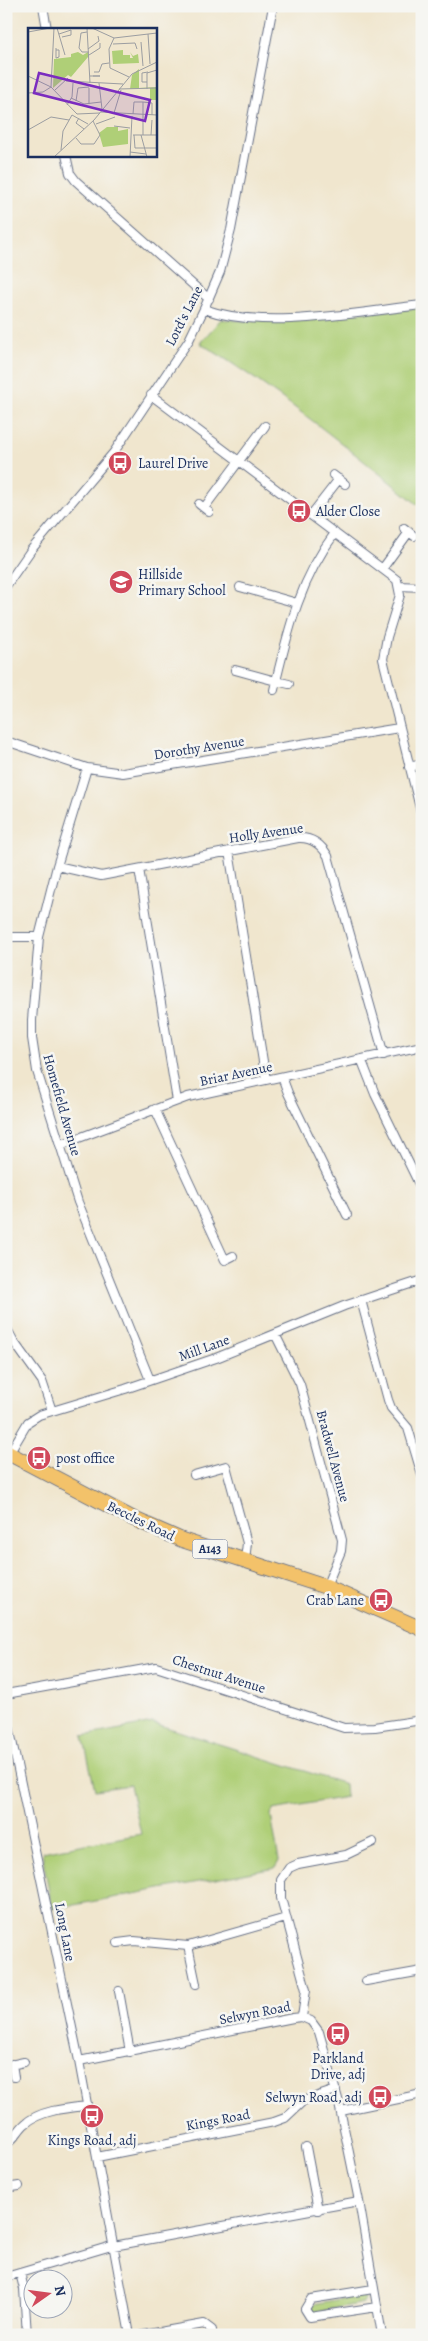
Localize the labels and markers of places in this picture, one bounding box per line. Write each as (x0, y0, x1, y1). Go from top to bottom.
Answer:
bus stop icon: Laurel Drive (107, 450, 133, 476)
place label: Laurel Drive (138, 454, 208, 473)
bus stop icon: Alder Close (286, 498, 312, 524)
place label: Alder Close (315, 502, 380, 521)
place label: Hillside Primary School (138, 565, 226, 600)
school or university icon: Hillside Primary School (108, 569, 134, 595)
bus stop icon: post office (26, 1445, 52, 1471)
place label: post office (56, 1449, 115, 1468)
bus stop icon: Crab Lane (368, 1587, 394, 1613)
place label: Crab Lane (306, 1591, 364, 1610)
bus stop icon: Parkland Drive, adj (325, 2021, 351, 2047)
place label: Parkland Drive, adj (310, 2049, 366, 2084)
bus stop icon: Selwyn Road, adj (367, 2084, 393, 2110)
place label: Selwyn Road, adj (265, 2088, 362, 2107)
bus stop icon: Kings Road, adj (79, 2103, 105, 2129)
place label: Kings Road, adj (47, 2131, 137, 2150)

